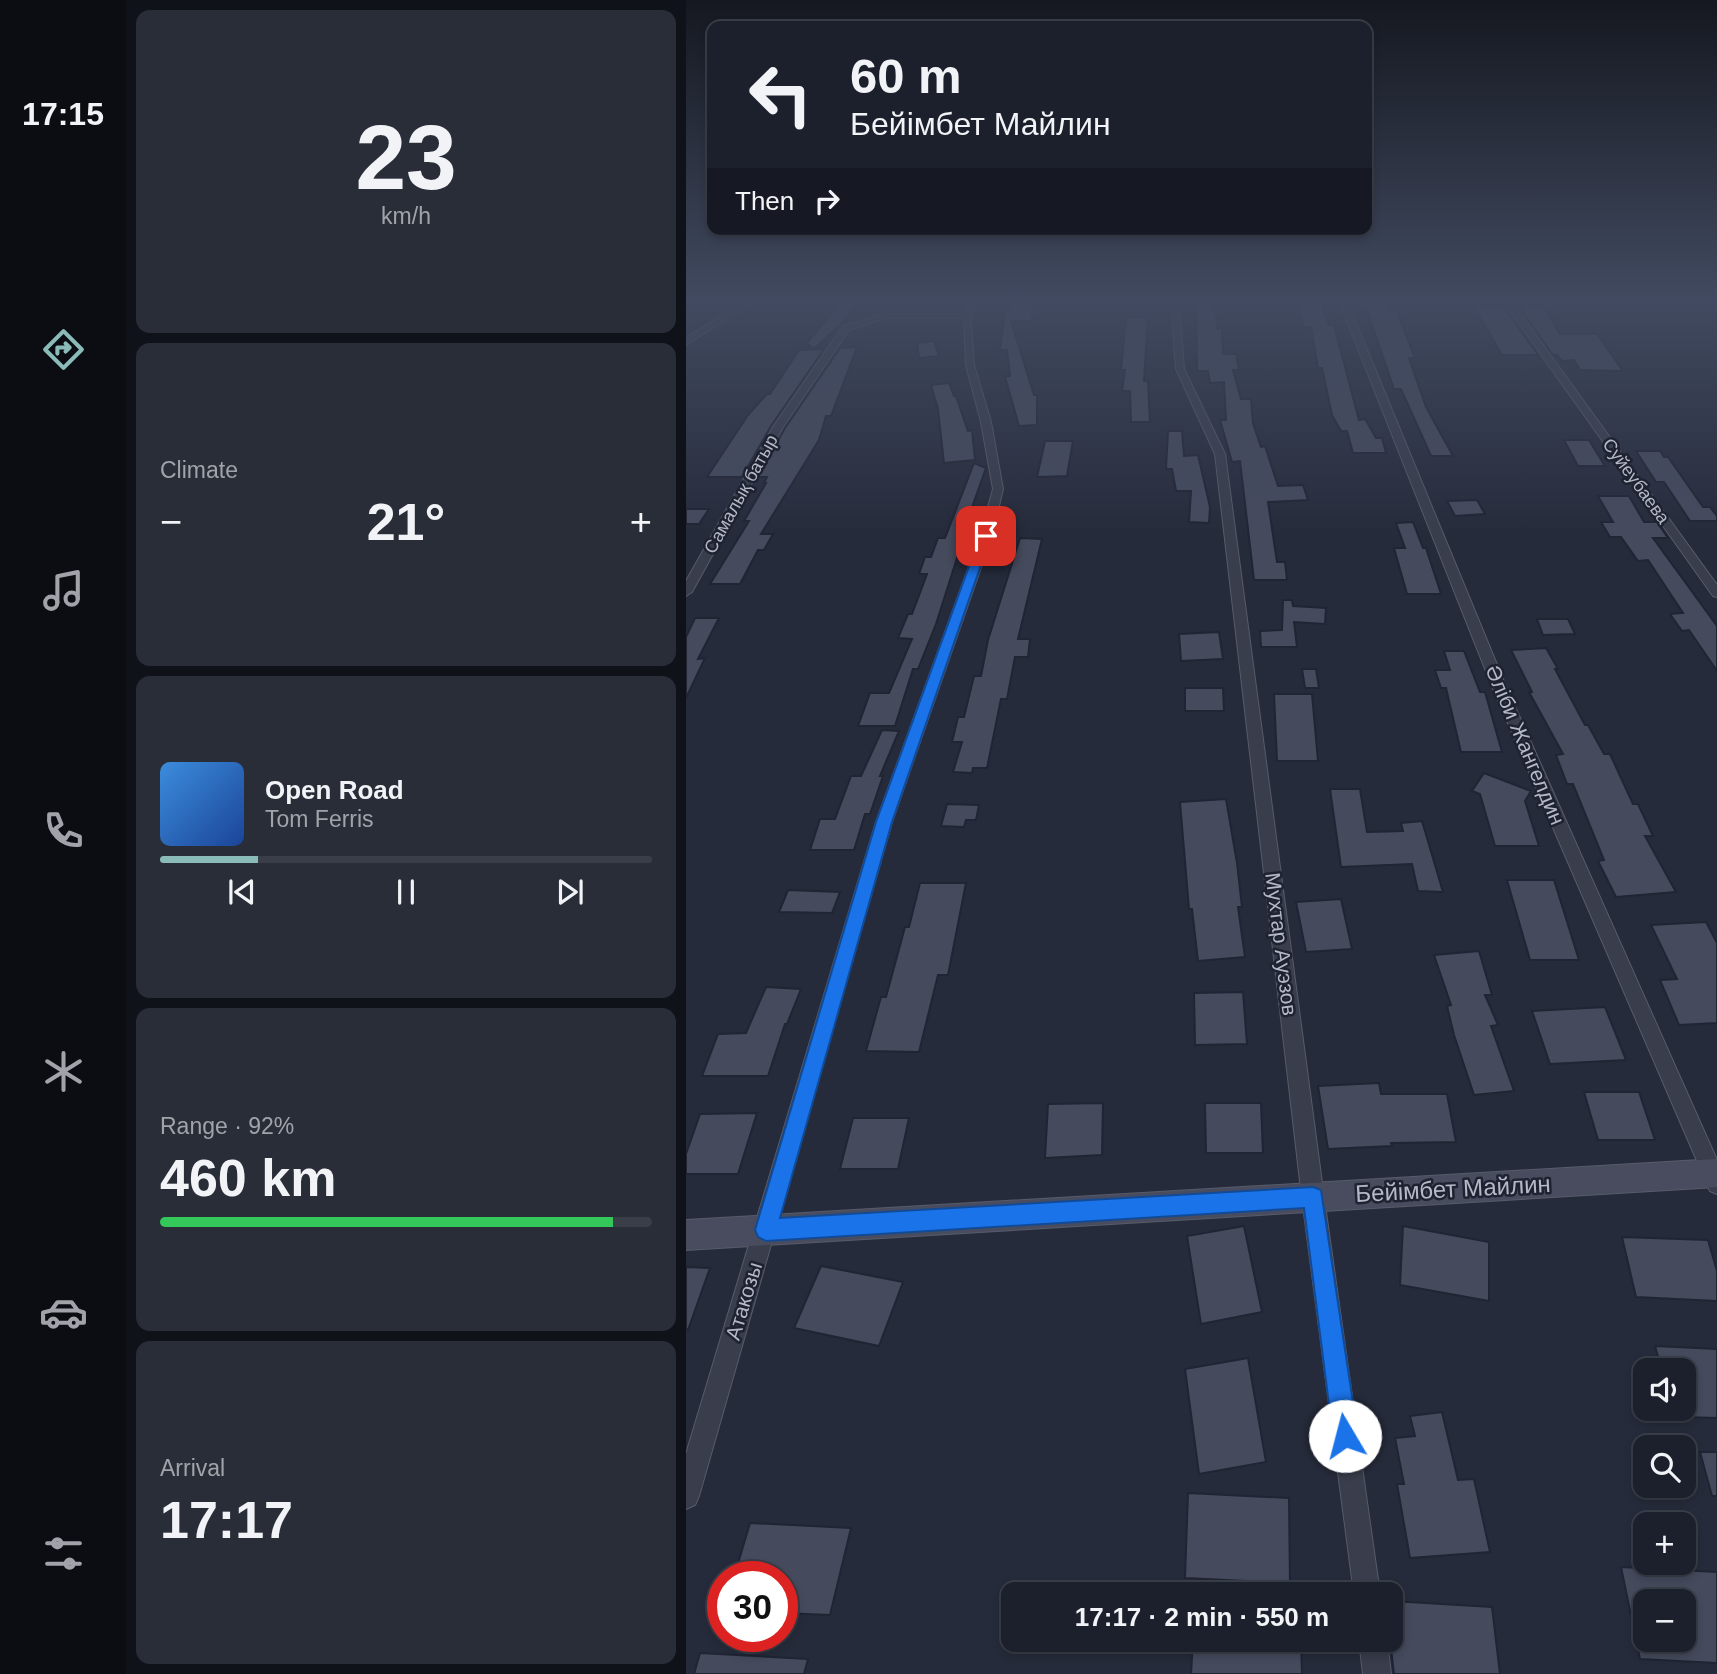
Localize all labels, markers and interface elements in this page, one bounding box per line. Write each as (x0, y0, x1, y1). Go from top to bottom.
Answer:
icon: left (735, 49, 826, 140)
text: 60 m (850, 49, 962, 103)
text: 17:15 (22, 96, 104, 132)
text: Бейімбет Майлин (850, 106, 1111, 142)
text: 23 (355, 107, 457, 208)
icon: right (808, 182, 846, 220)
text: Then (735, 186, 794, 216)
text: km/h (381, 203, 431, 229)
icon: directions (39, 325, 88, 374)
street label: Самалық батыр (700, 431, 782, 557)
street label: Суйеубаева (1598, 435, 1674, 528)
text: Climate (160, 457, 238, 483)
text: 21° (367, 493, 445, 551)
text: − (160, 501, 182, 543)
text: + (630, 501, 652, 543)
pin (956, 506, 1016, 566)
icon: arrive (967, 517, 1005, 555)
icon: music (39, 566, 88, 615)
street label: Әліби Жангелдин (1481, 662, 1569, 828)
text: Open Road (265, 775, 404, 805)
icon: phone (39, 806, 88, 855)
text: Tom Ferris (265, 806, 374, 832)
street label: Мухтар Ауэзов (1261, 871, 1302, 1017)
icon: previous (223, 873, 261, 911)
icon: pause (387, 873, 425, 911)
icon: next (551, 873, 589, 911)
icon: climate (39, 1047, 88, 1096)
text: Range · 92% (160, 1113, 294, 1139)
text: 460 km (160, 1149, 336, 1207)
street label: Бейімбет Майлин (1355, 1170, 1551, 1207)
street label: Атакозы (721, 1259, 766, 1343)
icon: car (39, 1288, 88, 1337)
map controls (1633, 1358, 1696, 1652)
button: sound (1633, 1358, 1696, 1421)
position arrow (1308, 1399, 1382, 1473)
button: search (1633, 1435, 1696, 1498)
text: Arrival (160, 1455, 225, 1481)
text: 17:17 (160, 1491, 293, 1549)
button: + (1633, 1512, 1696, 1575)
icon: filters (39, 1529, 88, 1578)
speed limit sign: 30 (707, 1561, 798, 1652)
button: − (1633, 1589, 1696, 1652)
text: 17:17 · 2 min · 550 m (1075, 1602, 1329, 1632)

